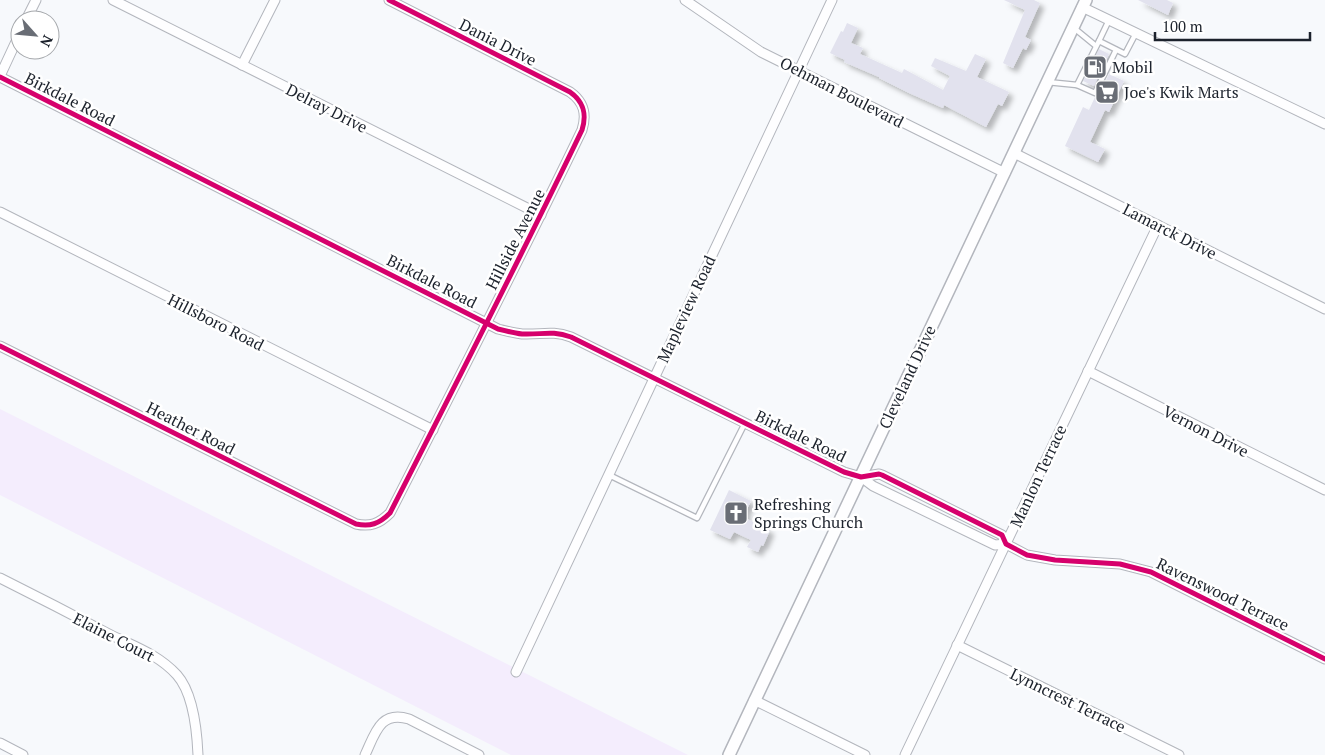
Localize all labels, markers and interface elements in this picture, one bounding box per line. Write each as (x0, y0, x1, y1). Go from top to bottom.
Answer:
north arrow (10, 10, 60, 60)
scale bar (1155, 10, 1310, 42)
street label: Dania Drive (456, 13, 540, 71)
text: 100 m (1162, 16, 1203, 36)
text: N (36, 32, 58, 51)
street label: Oehman Boulevard (776, 51, 908, 133)
fuel station icon: Mobil (1082, 54, 1108, 80)
place label: Mobil (1112, 56, 1153, 78)
street label: Birkdale Road (21, 67, 119, 131)
street label: Delray Drive (283, 78, 371, 138)
supermarket icon: Joe's Kwik Marts (1094, 79, 1120, 105)
place label: Joe's Kwik Marts (1124, 81, 1239, 103)
street label: Hillside Avenue (480, 185, 550, 293)
street label: Lamarck Drive (1119, 198, 1221, 264)
street label: Birkdale Road (383, 249, 481, 313)
street label: Mapleview Road (652, 252, 720, 366)
street label: Hillsboro Road (164, 288, 268, 356)
street label: Cleveland Drive (873, 322, 941, 432)
street label: Heather Road (143, 396, 239, 460)
street label: Vernon Drive (1159, 400, 1253, 462)
street label: Birkdale Road (752, 405, 850, 468)
street label: Manlon Terrace (1005, 421, 1071, 531)
place label: Refreshing Springs Church (754, 493, 864, 533)
church icon: Refreshing Springs Church (723, 500, 749, 526)
street label: Ravenswood Terrace (1153, 552, 1293, 636)
street label: Elaine Court (70, 607, 158, 667)
street label: Lynncrest Terrace (1007, 662, 1129, 738)

